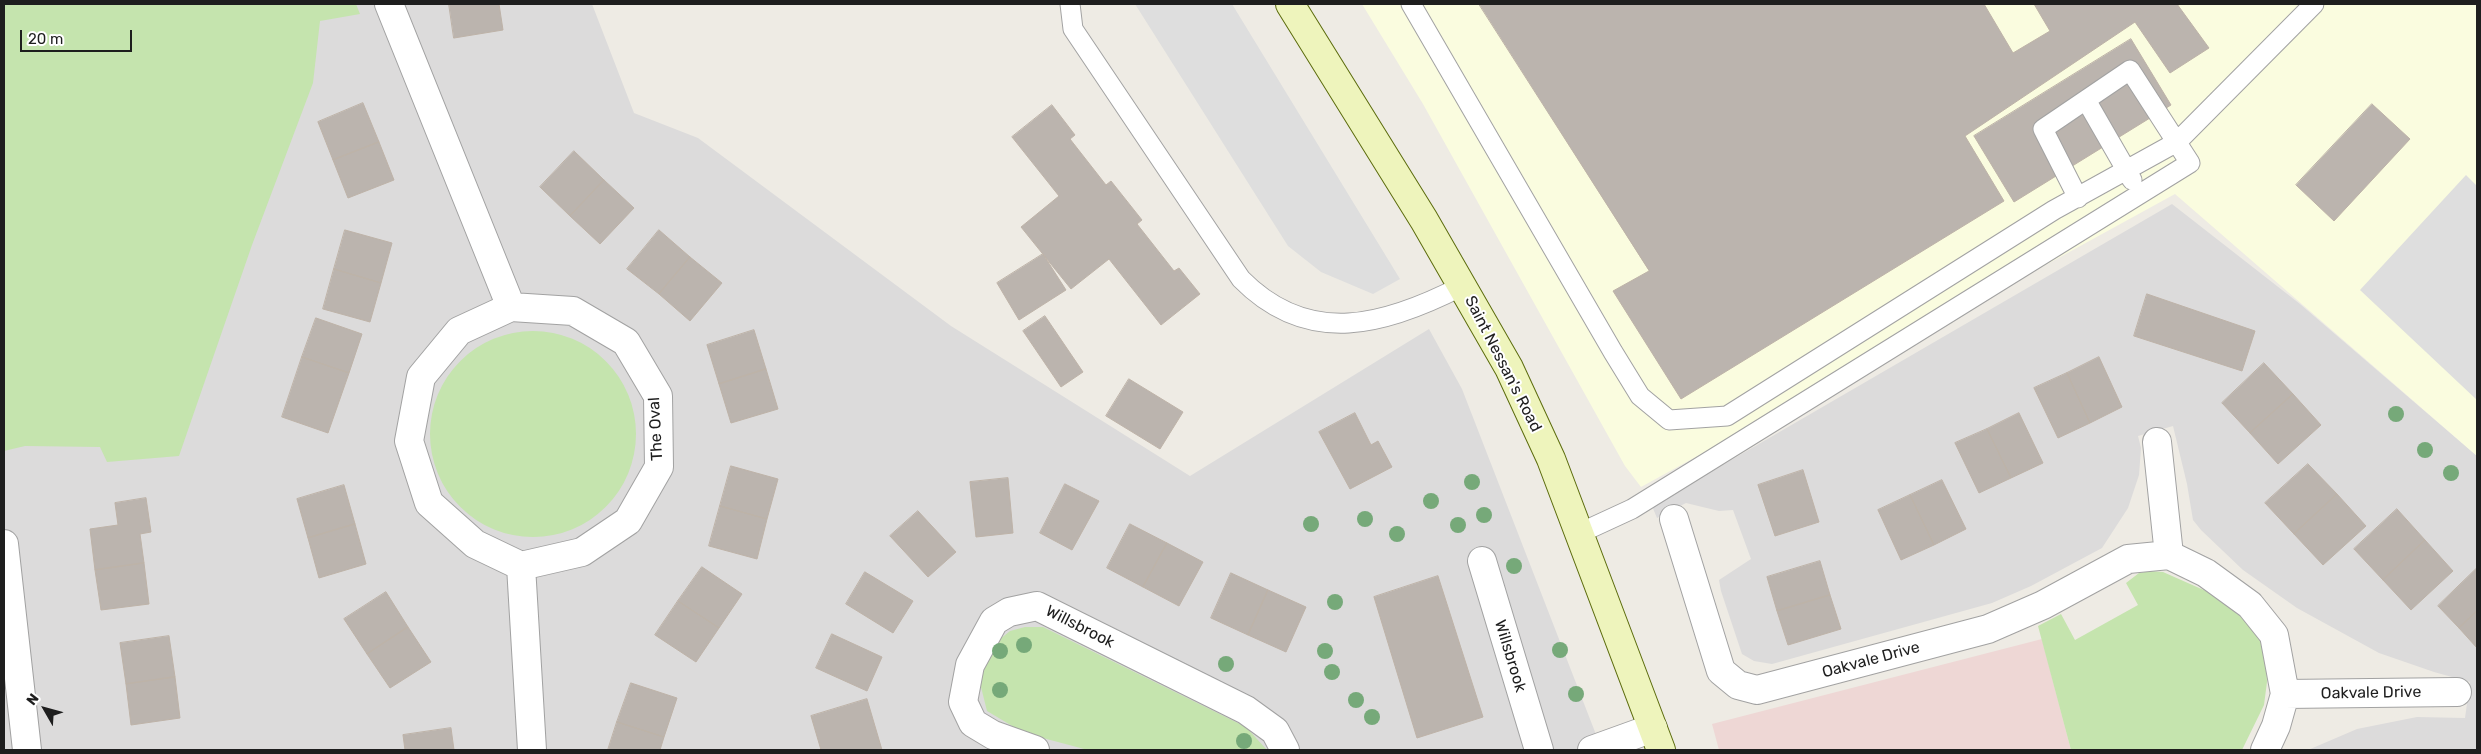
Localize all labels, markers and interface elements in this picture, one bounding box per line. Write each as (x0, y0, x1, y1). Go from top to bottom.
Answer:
scale bar (22, 20, 135, 52)
text: 20 m (28, 30, 63, 48)
street label: Saint Nessan's Road (1460, 293, 1546, 435)
street label: The Oval (645, 397, 667, 461)
street label: Willsbrook (1042, 601, 1118, 653)
street label: Willsbrook (1490, 617, 1530, 695)
street label: Oakvale Drive (1820, 638, 1922, 682)
street label: Oakvale Drive (2321, 683, 2421, 703)
north arrow (20, 684, 70, 734)
text: N (23, 690, 43, 709)

